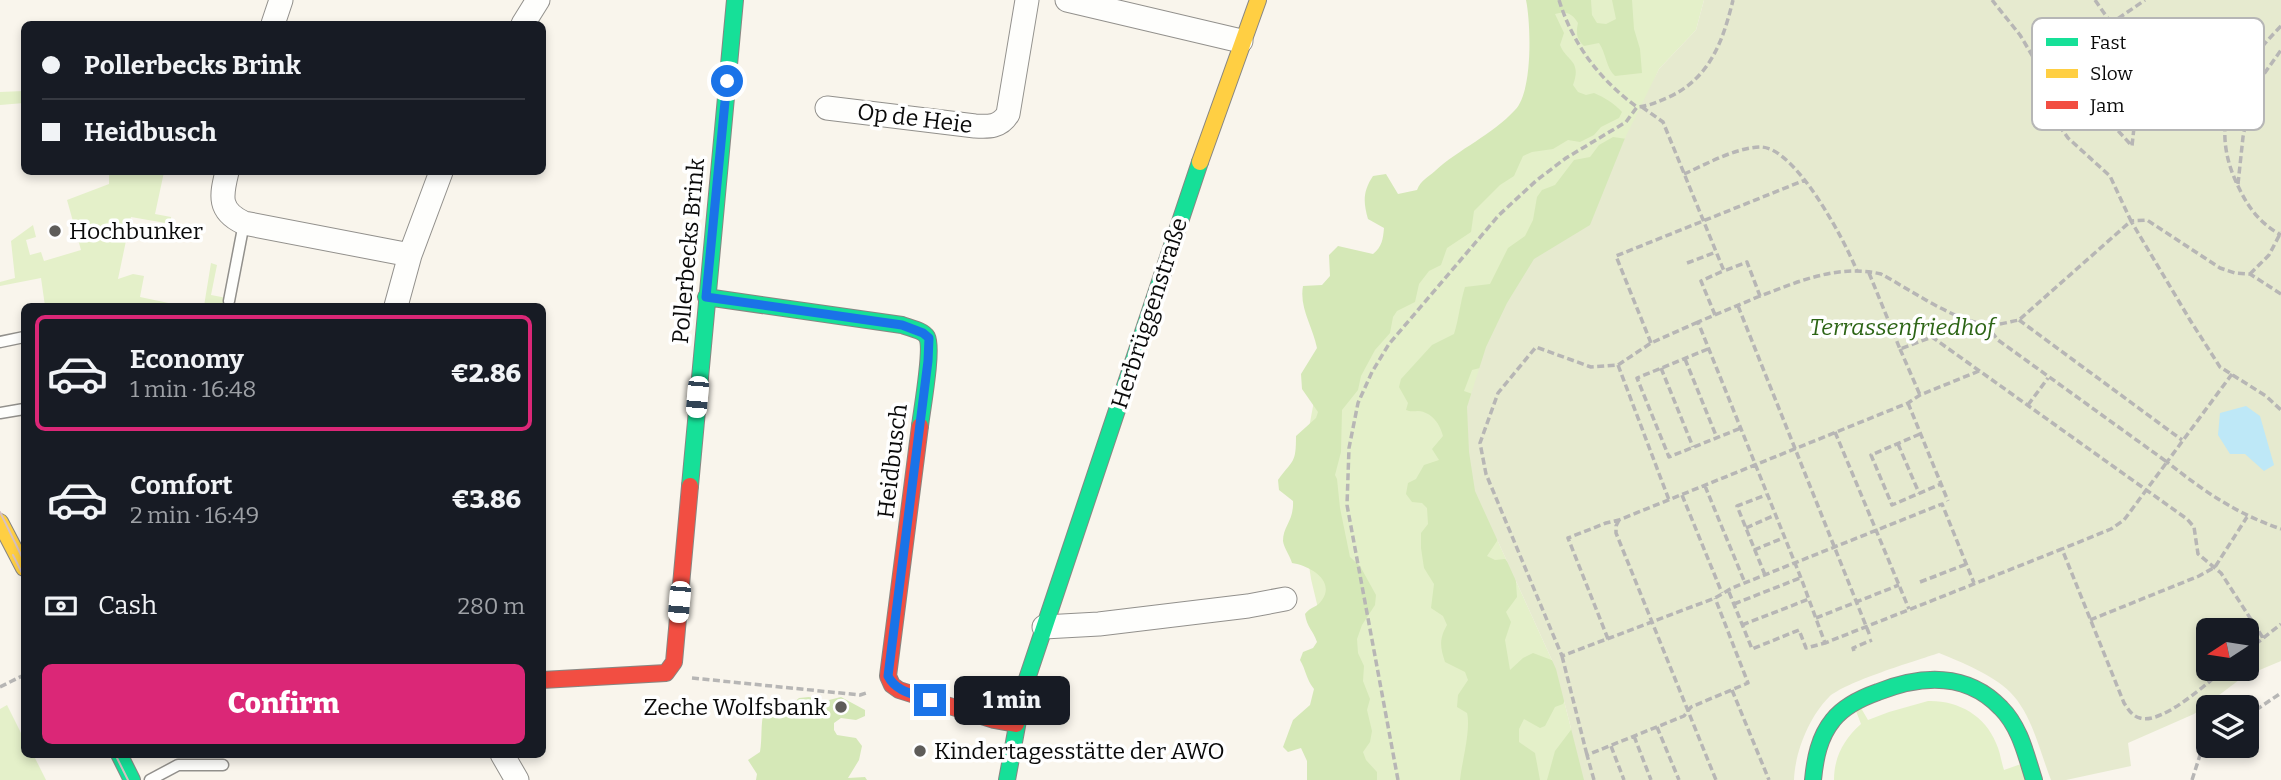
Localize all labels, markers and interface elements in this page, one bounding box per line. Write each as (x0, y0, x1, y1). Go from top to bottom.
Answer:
legend (2032, 18, 2264, 130)
text: Fast (2090, 31, 2127, 54)
text: Pollerbecks Brink (84, 50, 301, 81)
text: Slow (2090, 62, 2133, 85)
route start (711, 65, 743, 97)
text: Jam (2089, 94, 2124, 117)
street label: Op de Heie (856, 97, 974, 139)
text: Heidbusch (84, 117, 217, 148)
street label: Pollerbecks Brink (666, 157, 710, 345)
street label: Herbrüggenstraße (1105, 214, 1193, 412)
place label: Hochbunker (69, 217, 203, 245)
marker: Hochbunker (47, 223, 63, 239)
park label: Terrassenfriedhof (1809, 313, 1998, 341)
icon: car (46, 342, 109, 405)
text: Economy (130, 344, 244, 375)
text: €2.86 (451, 358, 521, 389)
text: 1 min · 16:48 (130, 375, 256, 403)
car (685, 375, 710, 419)
street label: Heidbusch (871, 402, 913, 520)
icon: car (46, 468, 109, 531)
text: Comfort (130, 470, 233, 501)
text: €3.86 (452, 484, 521, 515)
text: 2 min · 16:49 (130, 501, 259, 529)
car (667, 580, 692, 624)
icon: cash (42, 587, 80, 625)
text: Cash (98, 590, 157, 621)
text: 280 m (457, 592, 525, 620)
north arrow (2196, 618, 2259, 681)
map controls (2196, 618, 2259, 758)
button: Confirm (42, 664, 525, 744)
callout: 1 min (954, 676, 1070, 724)
route end (914, 684, 946, 716)
text: 1 min (983, 686, 1041, 714)
place label: Zeche Wolfsbank (643, 693, 827, 721)
button: layers (2196, 695, 2259, 758)
marker: Zeche Wolfsbank (833, 699, 849, 715)
place label: Kindertagesstätte der AWO (934, 737, 1225, 765)
marker: Kindertagesstätte der AWO (912, 743, 928, 759)

